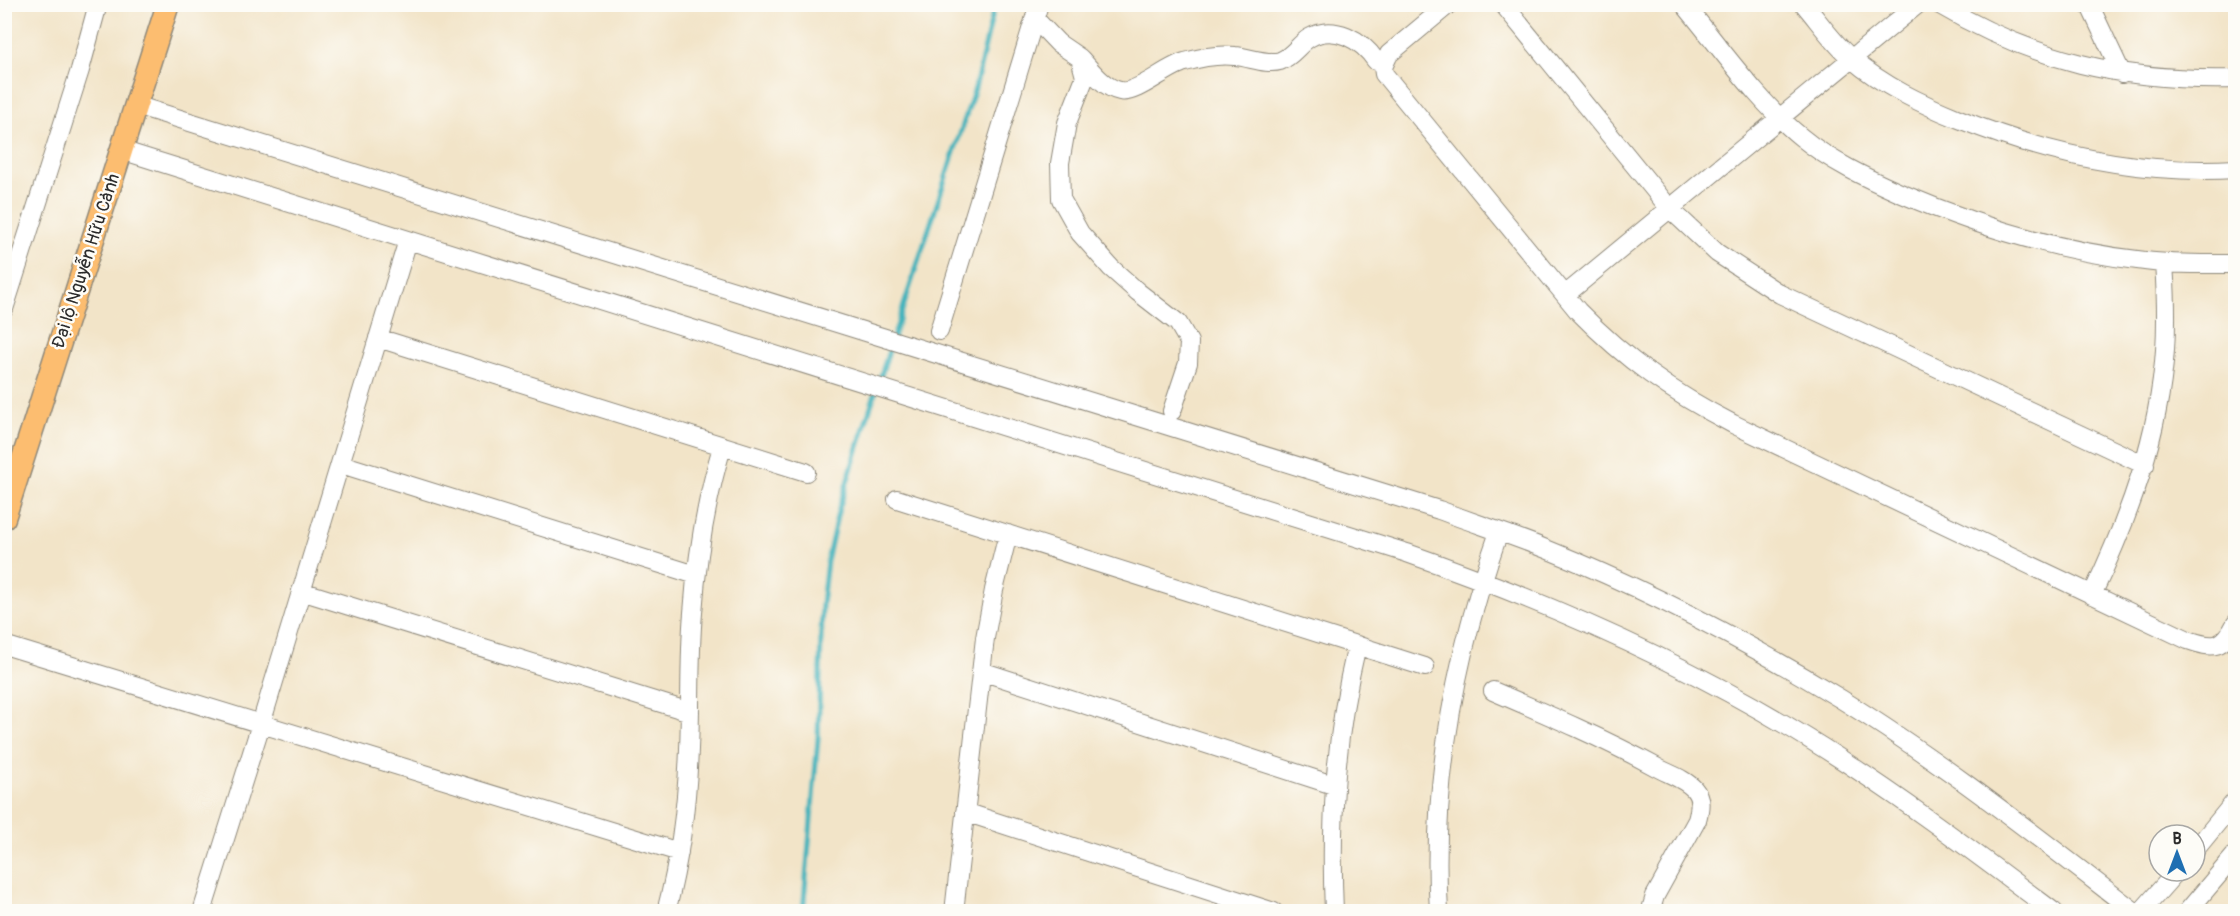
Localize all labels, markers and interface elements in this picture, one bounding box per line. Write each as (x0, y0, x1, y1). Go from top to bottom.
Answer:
street label: Đại lộ Nguyễn Hữu Cảnh (47, 171, 125, 351)
north arrow (2147, 823, 2207, 883)
text: B (2172, 829, 2182, 849)

